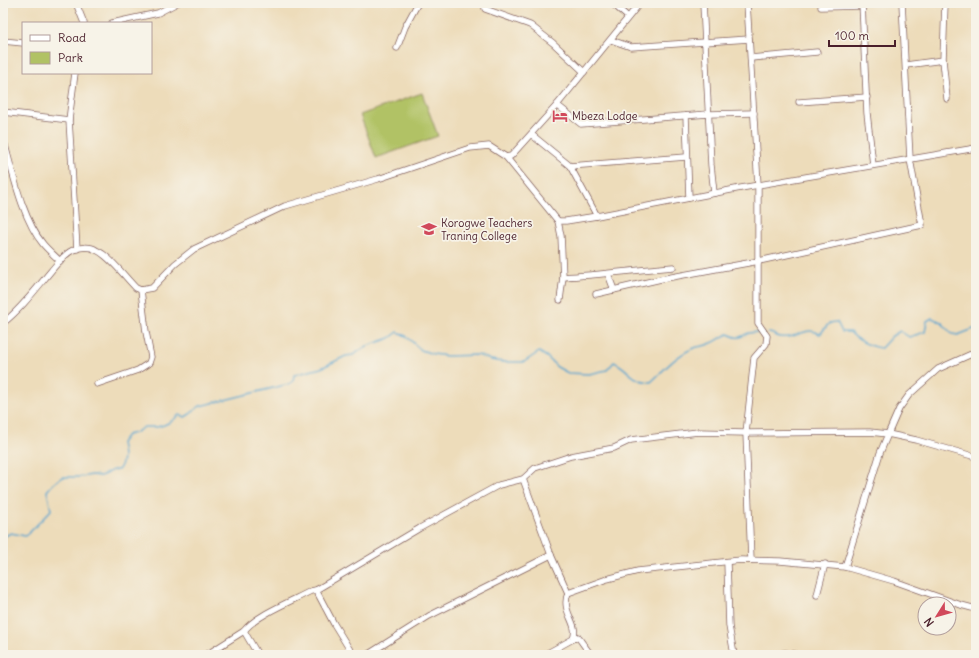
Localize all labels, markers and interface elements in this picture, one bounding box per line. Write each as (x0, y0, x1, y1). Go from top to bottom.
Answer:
legend (22, 22, 152, 74)
scale bar (829, 22, 895, 48)
text: 100 m (835, 28, 869, 43)
text: Road (58, 30, 86, 45)
text: Park (58, 50, 83, 65)
hotel icon: Mbeza Lodge (551, 107, 569, 125)
place label: Mbeza Lodge (572, 109, 638, 123)
place label: Korogwe Teachers Traning College (441, 216, 532, 243)
school or university icon: Korogwe Teachers Traning College (420, 220, 438, 238)
north arrow (917, 596, 957, 636)
text: N (921, 615, 937, 629)

